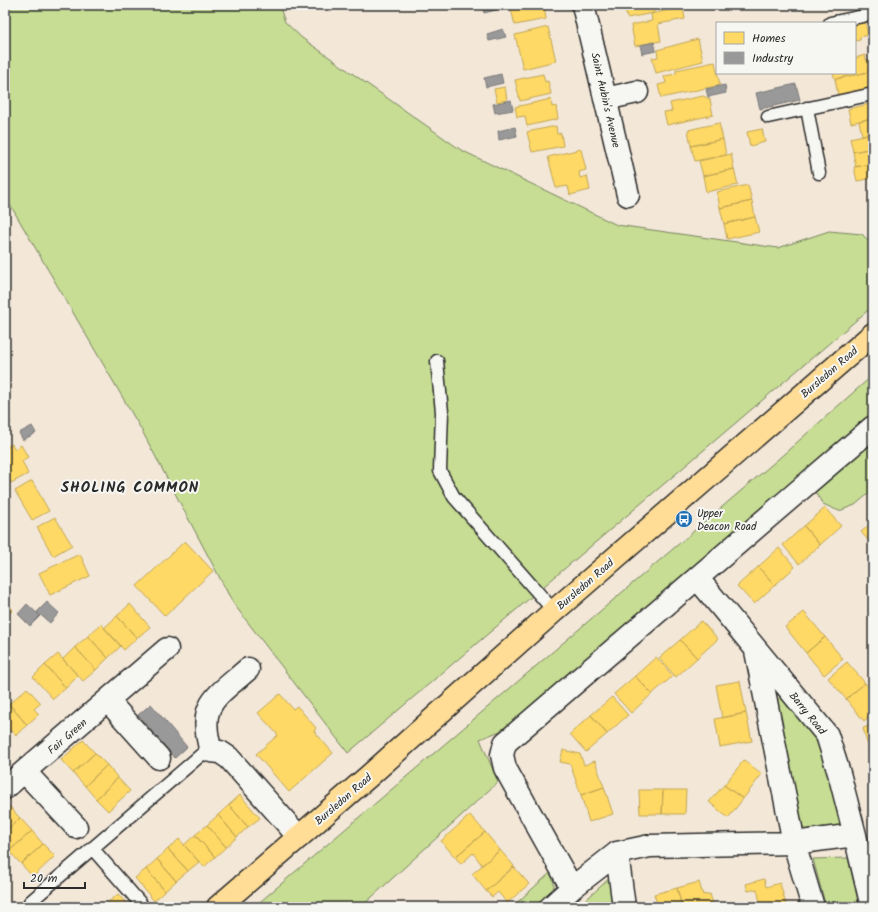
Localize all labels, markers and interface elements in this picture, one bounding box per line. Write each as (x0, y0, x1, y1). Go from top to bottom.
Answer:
legend (716, 22, 856, 74)
text: Homes (752, 29, 786, 48)
text: Industry (752, 49, 794, 68)
street label: Saint Aubin's Avenue (585, 51, 625, 150)
street label: Bursledon Road (797, 342, 863, 403)
district label: SHOLING COMMON (61, 476, 199, 500)
place label: Upper Deacon Road (697, 505, 757, 536)
bus stop icon: Upper Deacon Road (674, 509, 694, 529)
street label: Bursledon Road (553, 554, 619, 615)
street label: Barry Road (784, 688, 831, 740)
street label: Fair Green (44, 714, 92, 759)
street label: Bursledon Road (311, 769, 377, 830)
scale bar (24, 864, 85, 890)
text: 20 m (30, 869, 58, 888)

